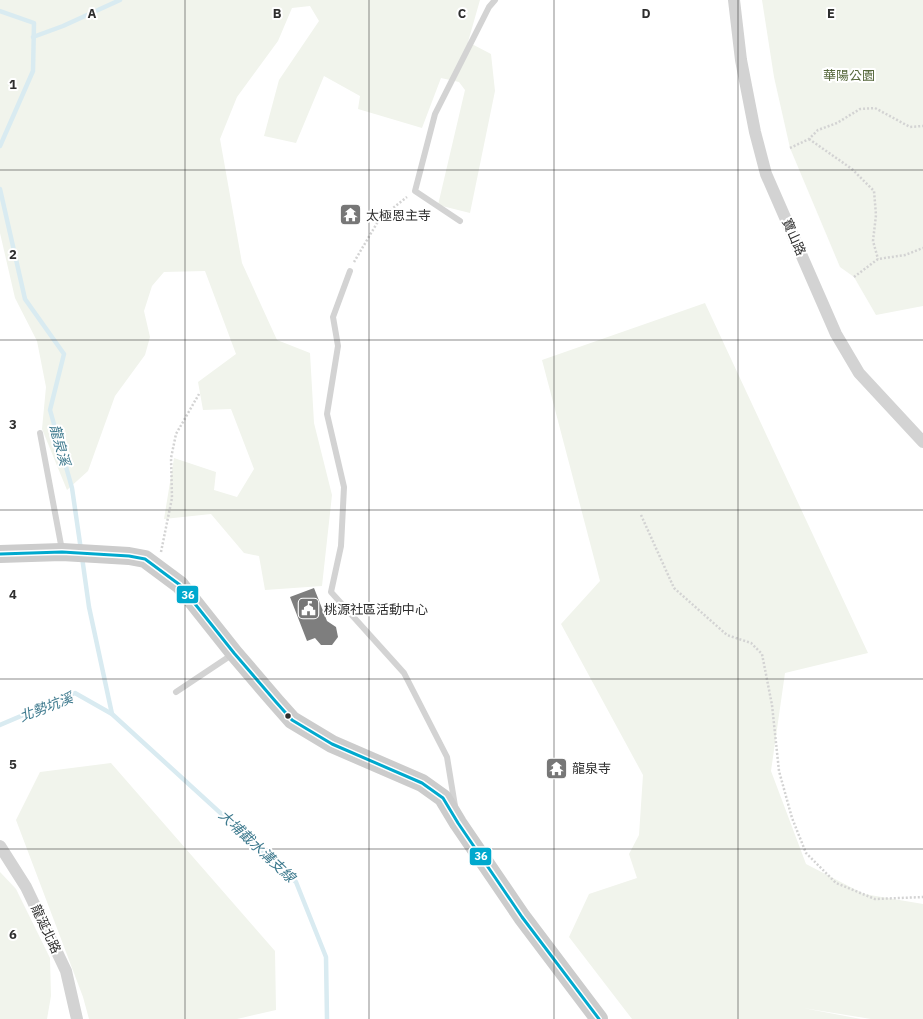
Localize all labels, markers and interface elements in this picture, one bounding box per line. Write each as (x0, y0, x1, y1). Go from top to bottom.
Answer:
text: A (88, 5, 97, 22)
text: B (273, 5, 282, 22)
text: C (458, 5, 467, 22)
text: D (641, 5, 651, 22)
text: E (827, 5, 835, 22)
park label: 華陽公園 (823, 67, 875, 84)
text: 1 (9, 76, 17, 93)
temple icon: 太極恩主寺 (338, 202, 364, 228)
place label: 太極恩主寺 (366, 207, 431, 224)
street label: 寶山路 (778, 216, 810, 258)
text: 2 (9, 246, 17, 263)
text: 3 (9, 416, 17, 433)
water label: 龍泉溪 (46, 422, 75, 470)
line badge: 36 (176, 585, 199, 604)
text: 4 (9, 586, 17, 603)
text: 36 (181, 588, 195, 602)
public building icon: 桃源社區活動中心 (295, 596, 321, 622)
place label: 桃源社區活動中心 (324, 601, 428, 618)
water label: 北勢坑溪 (17, 688, 77, 725)
unlabelled marker (283, 711, 293, 721)
temple icon: 龍泉寺 (543, 755, 569, 781)
text: 5 (9, 756, 17, 773)
place label: 龍泉寺 (572, 760, 611, 777)
water label: 大埔截水溝支線 (215, 806, 300, 887)
line badge: 36 (469, 847, 492, 866)
text: 36 (474, 849, 488, 863)
street label: 龍涎北路 (27, 902, 65, 956)
text: 6 (9, 926, 17, 943)

